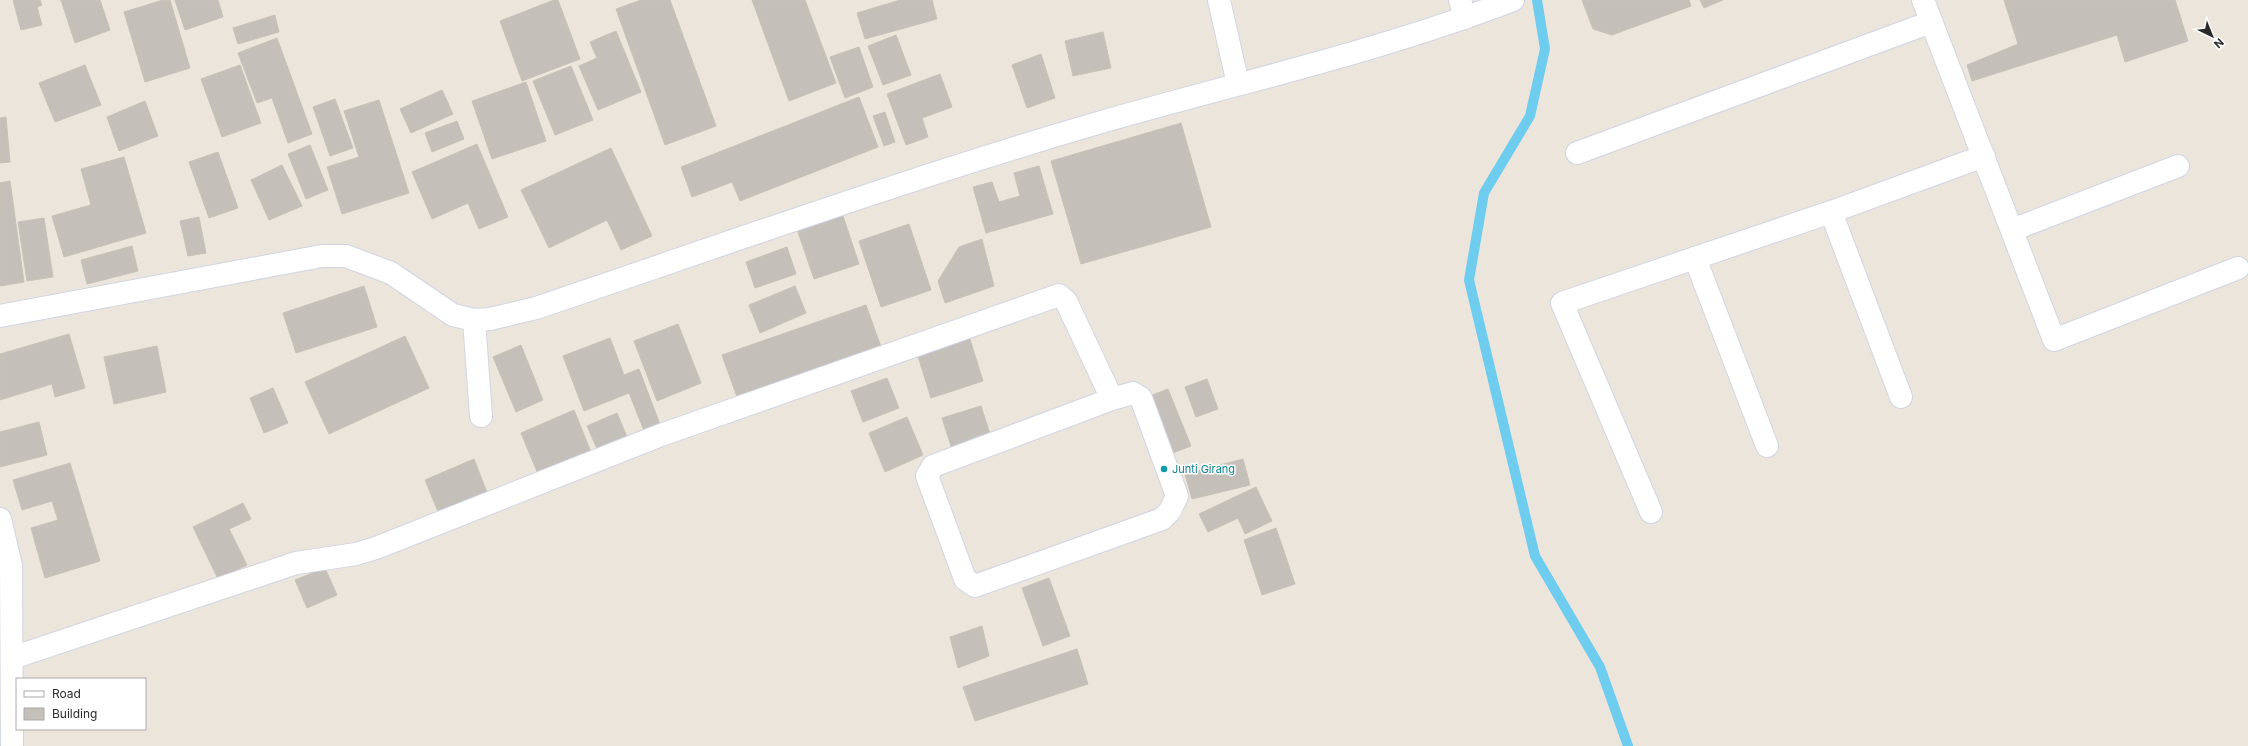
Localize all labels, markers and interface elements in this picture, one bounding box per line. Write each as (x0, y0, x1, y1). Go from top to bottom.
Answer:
north arrow (2192, 16, 2232, 56)
text: N (2211, 35, 2227, 51)
place label: Junti Girang (1172, 462, 1235, 476)
marker: Junti Girang (1159, 464, 1169, 474)
legend (16, 678, 146, 730)
text: Road (52, 686, 81, 701)
text: Building (52, 706, 97, 721)

